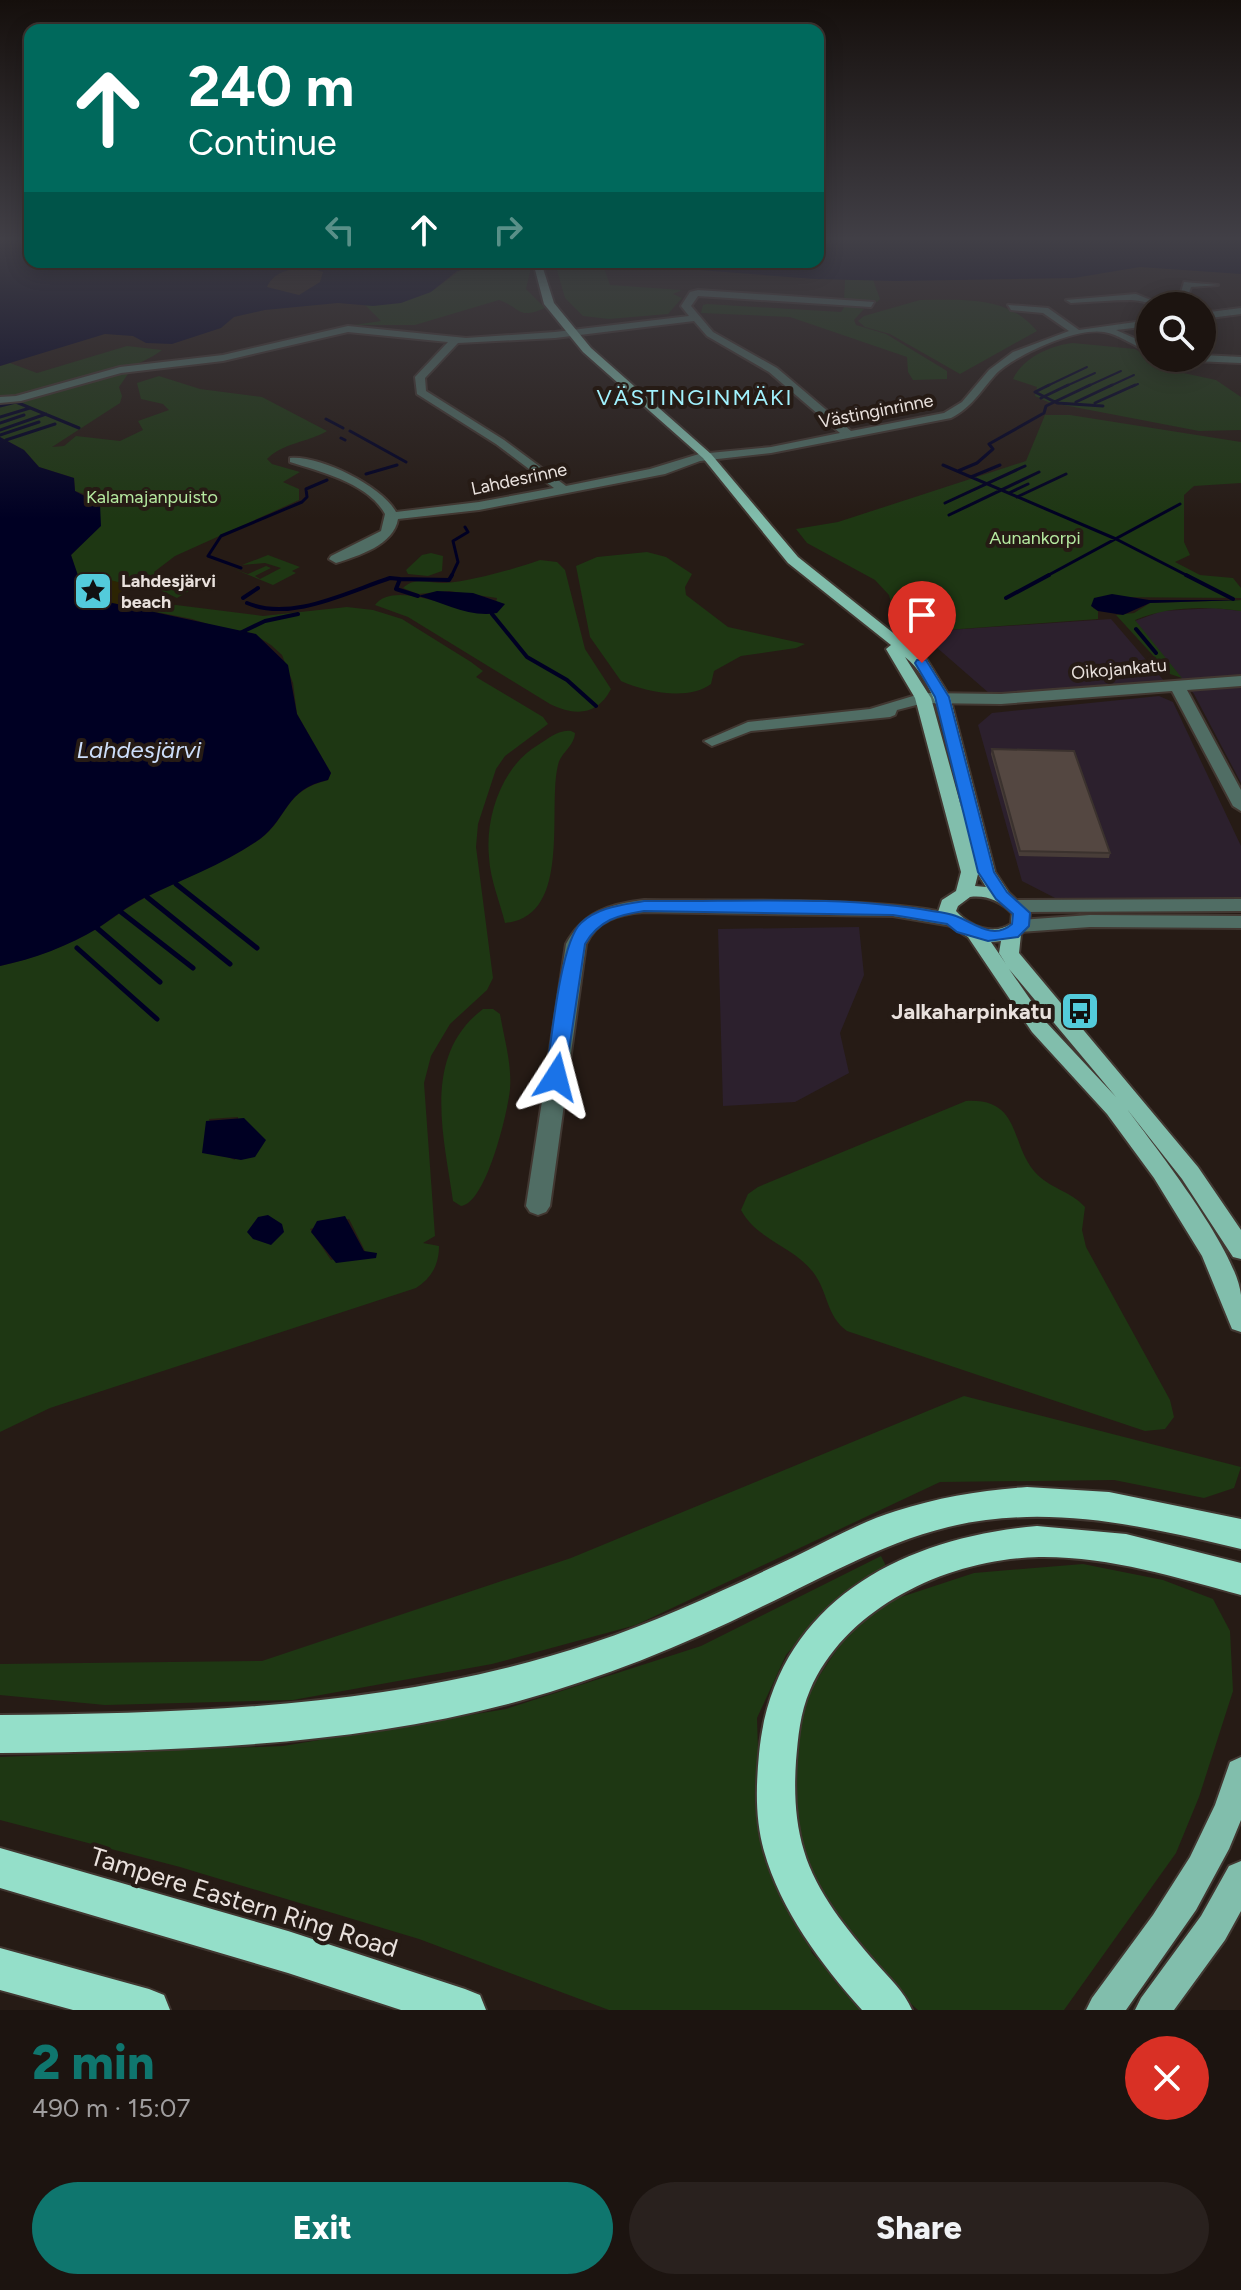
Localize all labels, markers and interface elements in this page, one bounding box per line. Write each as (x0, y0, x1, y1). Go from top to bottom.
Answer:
text: 240 m (188, 53, 354, 120)
icon: ahead (56, 56, 160, 160)
text: Continue (188, 121, 337, 164)
icon: left (318, 208, 362, 252)
icon: ahead (402, 208, 446, 252)
icon: right (486, 208, 530, 252)
map controls (1136, 292, 1216, 372)
button: search (1136, 292, 1216, 372)
district label: VÄSTINGINMÄKI (596, 384, 794, 411)
street label: Västinginrinne (817, 389, 935, 433)
street label: Lahdesrinne (469, 458, 569, 500)
park label: Kalamajanpuisto (86, 486, 218, 508)
park label: Aunankorpi (989, 527, 1081, 549)
place icon: Lahdesjärvi beach (72, 570, 114, 612)
place label: Lahdesjärvi beach (121, 570, 216, 613)
pin (888, 581, 956, 663)
icon: arrive (900, 593, 944, 637)
street label: Oikojankatu (1070, 654, 1168, 684)
water label: Lahdesjärvi (77, 735, 202, 764)
bus stop icon: Jalkaharpinkatu (1059, 990, 1101, 1032)
place label: Jalkaharpinkatu (891, 998, 1052, 1025)
position arrow (514, 1035, 598, 1119)
street label: Tampere Eastern Ring Road (86, 1840, 402, 1964)
text: 2 min (32, 2033, 155, 2091)
button: close (1125, 2036, 1209, 2120)
text: 490 m · 15:07 (32, 2092, 190, 2124)
button: Exit (32, 2182, 613, 2274)
button: Share (629, 2182, 1209, 2274)

